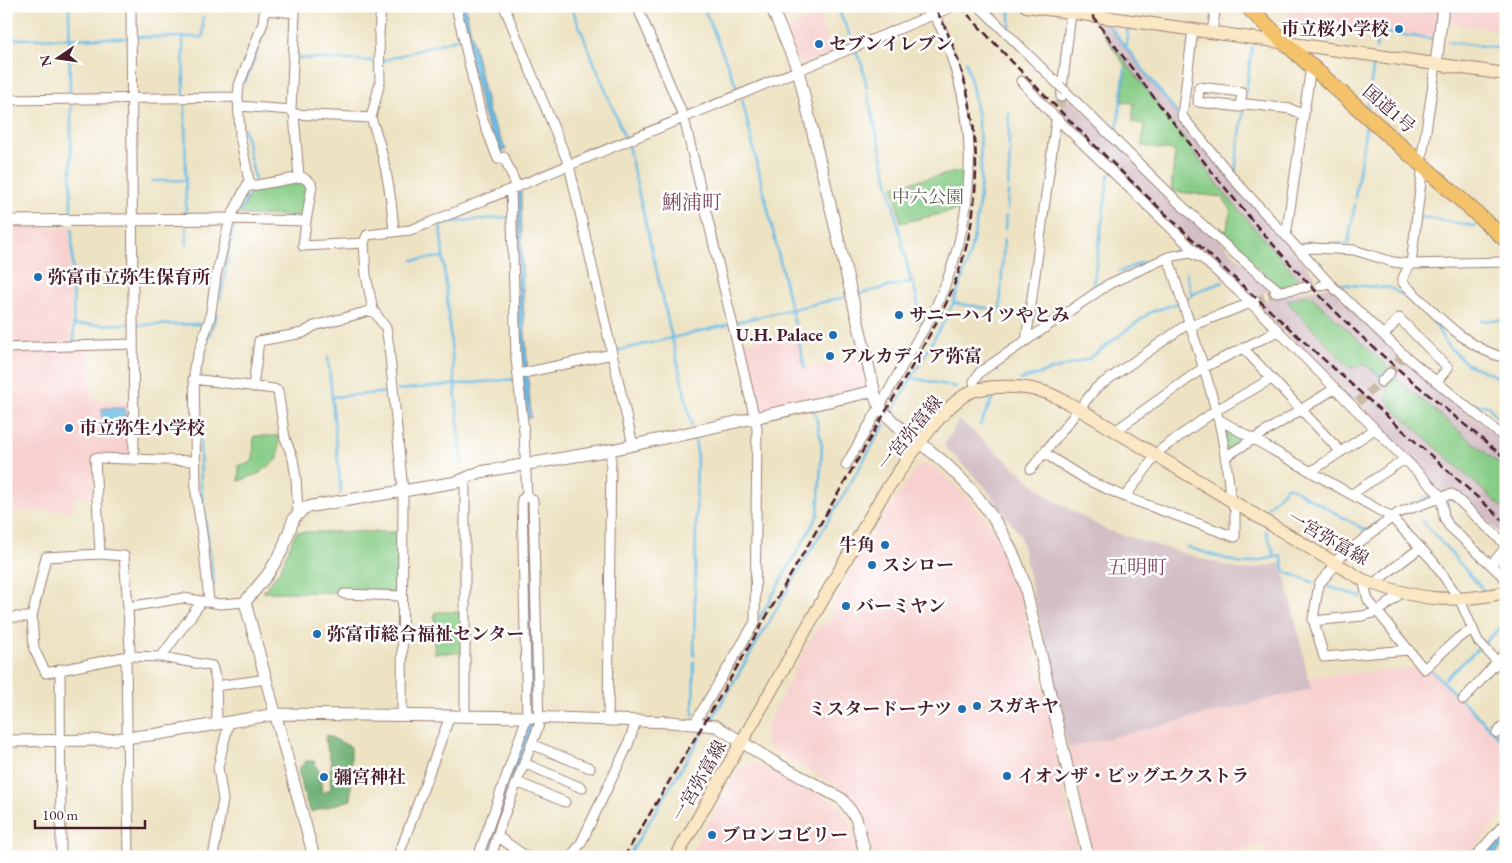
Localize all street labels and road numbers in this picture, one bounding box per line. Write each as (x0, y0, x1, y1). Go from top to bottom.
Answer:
street label: 国道1号 (1358, 79, 1421, 138)
street label: 一宮弥富線 (872, 390, 947, 475)
street label: 一宮弥富線 (1284, 505, 1373, 570)
street label: 一宮弥富線 (666, 736, 731, 825)

